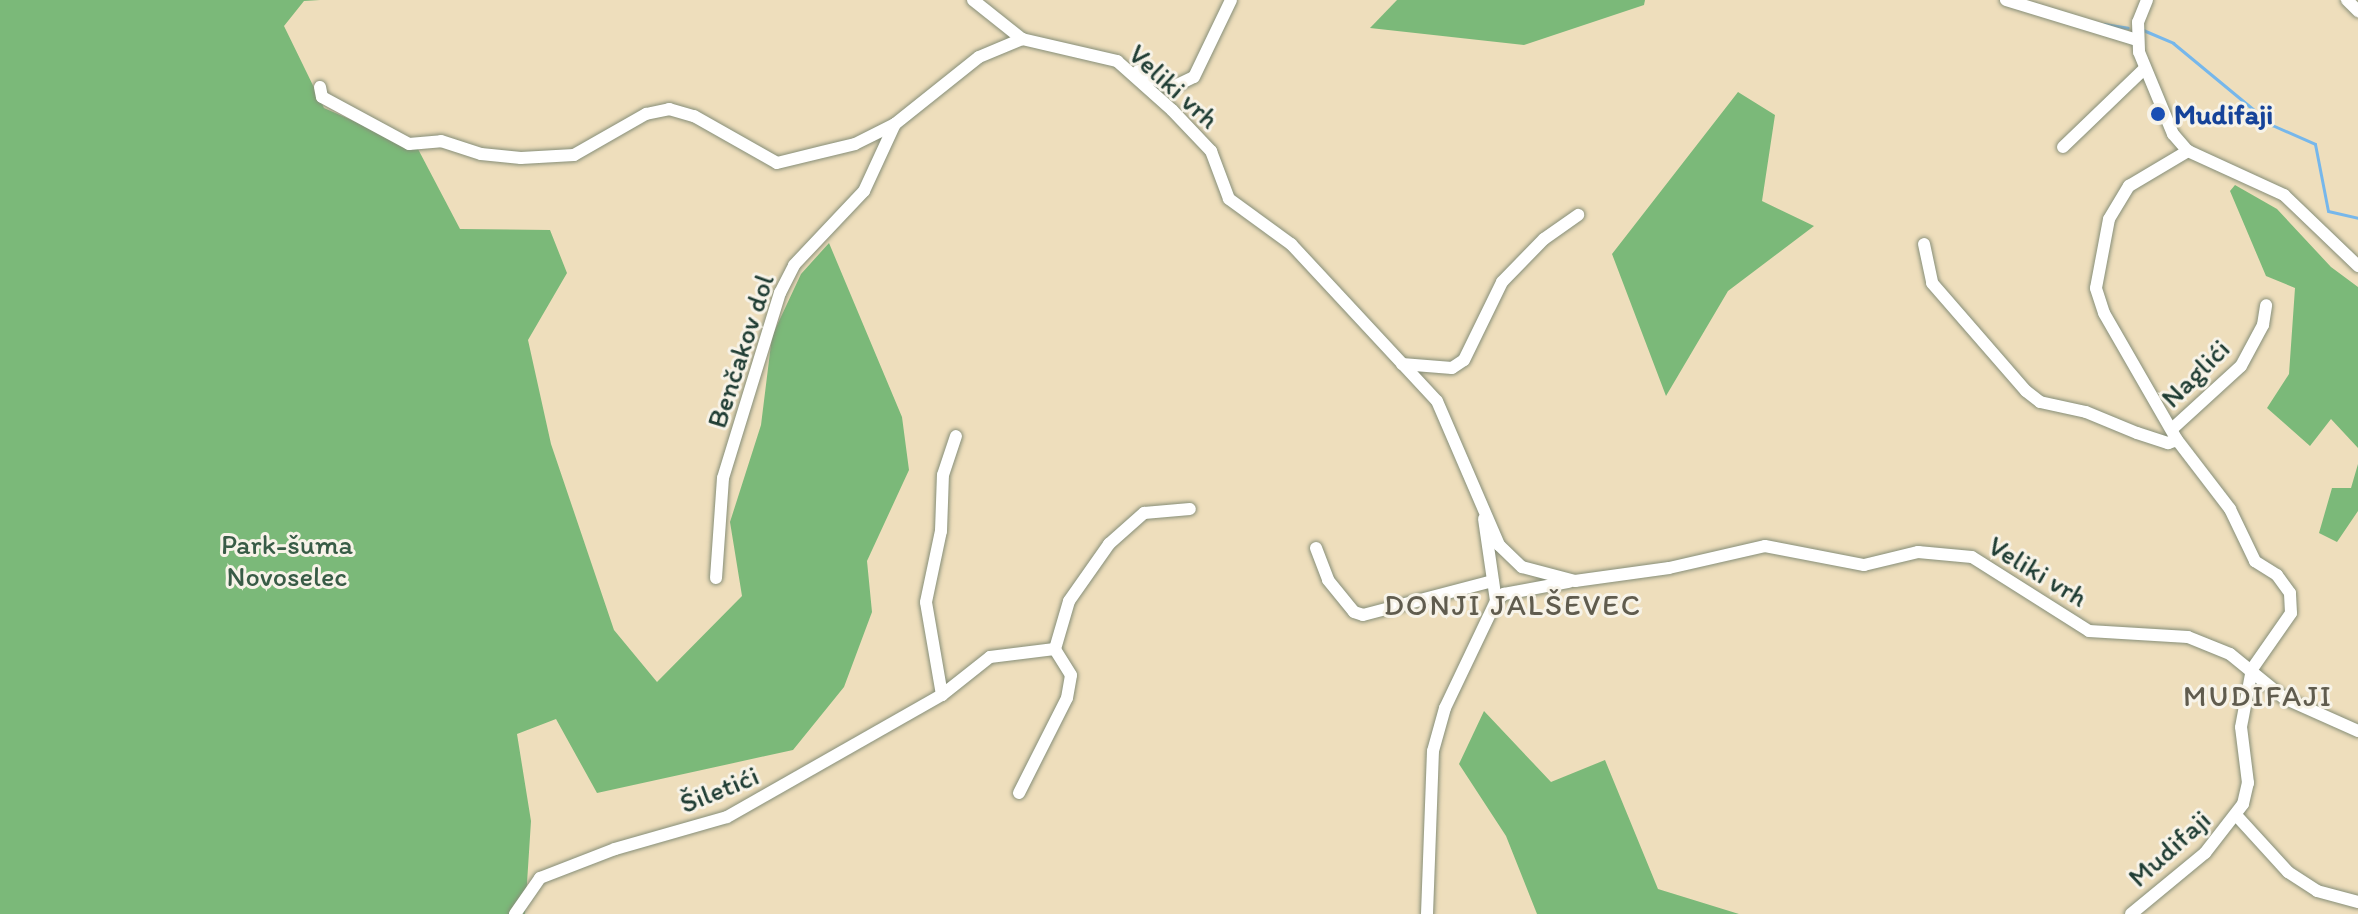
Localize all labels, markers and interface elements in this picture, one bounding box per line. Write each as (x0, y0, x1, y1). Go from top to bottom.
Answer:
street label: Veliki vrh (1122, 37, 1226, 135)
place label: Mudifaji (2174, 97, 2273, 131)
marker: Mudifaji (2149, 105, 2167, 123)
street label: Benčakov dol (699, 270, 781, 432)
street label: Naglići (2154, 332, 2236, 414)
park label: Park-šuma Novoselec (221, 527, 353, 593)
street label: Veliki vrh (1982, 528, 2094, 614)
district label: DONJI JALŠEVEC (1386, 587, 1640, 623)
district label: MUDIFAJI (2185, 678, 2331, 714)
street label: Šiletići (675, 758, 763, 820)
street label: Mudifaji (2121, 802, 2217, 894)

